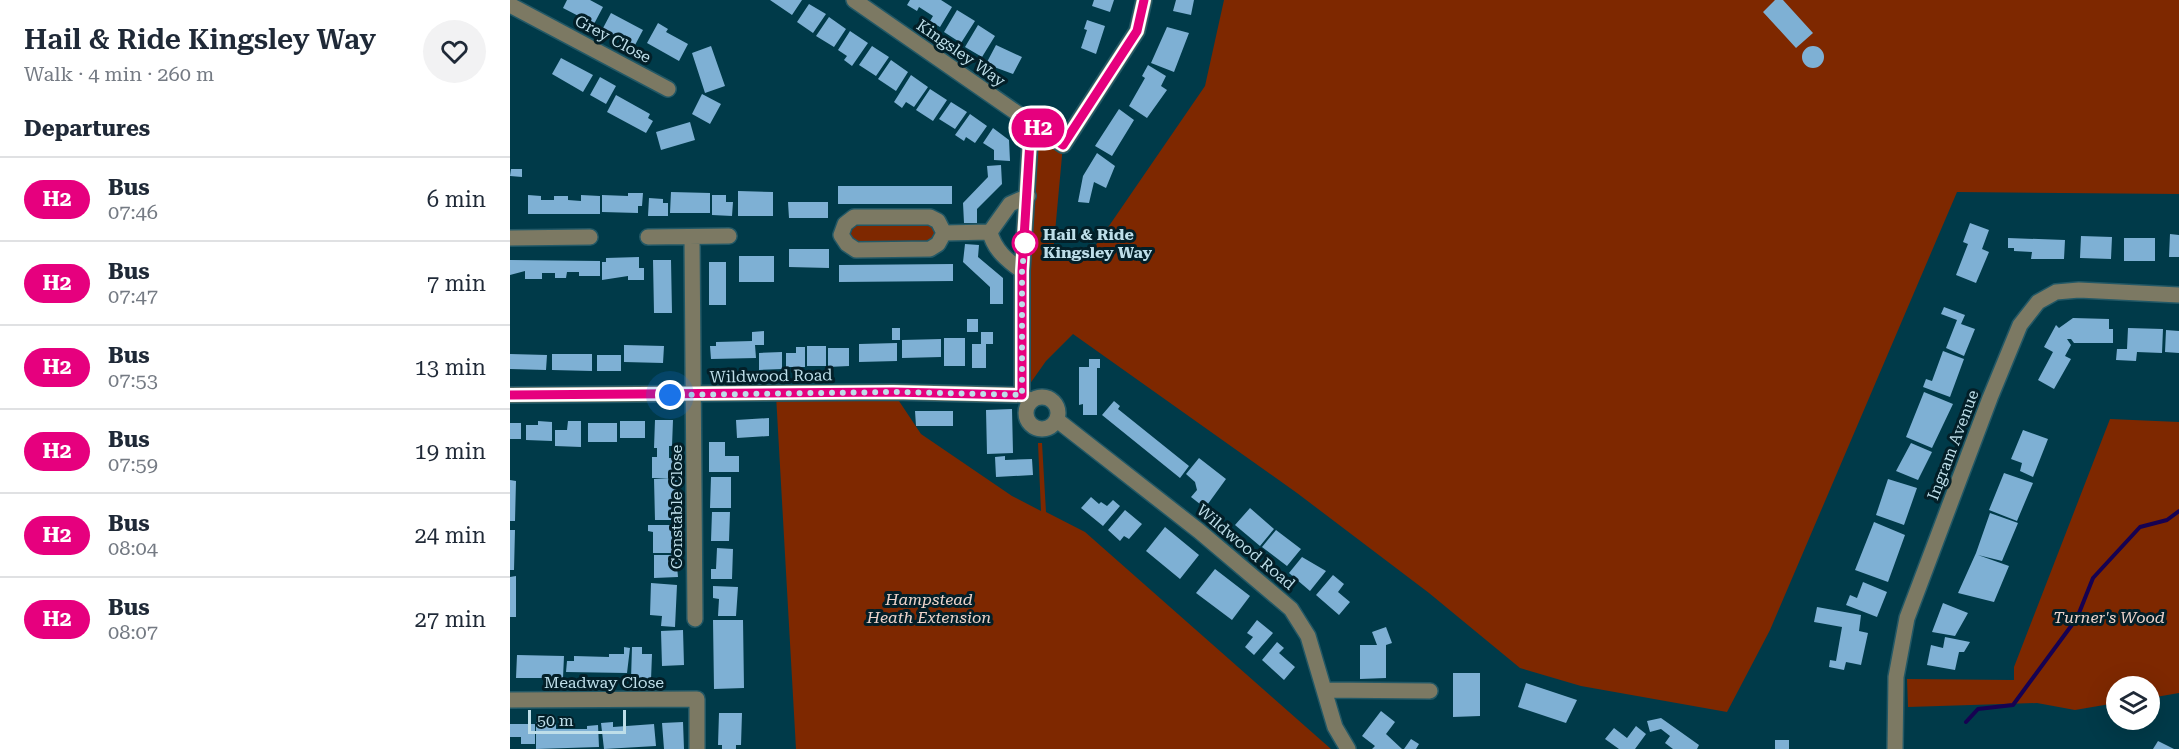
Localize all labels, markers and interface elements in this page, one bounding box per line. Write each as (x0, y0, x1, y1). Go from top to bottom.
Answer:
street label: Grey Close (572, 11, 655, 67)
street label: Kingsley Way (913, 15, 1010, 91)
button: heart (423, 20, 486, 83)
text: Hail & Ride Kingsley Way (24, 23, 376, 56)
text: Walk · 4 min · 260 m (24, 62, 214, 86)
line badge: H2 (1011, 108, 1065, 148)
text: Departures (24, 116, 150, 141)
text: H2 (1023, 116, 1053, 140)
text: Bus (108, 175, 150, 200)
text: H2 (42, 187, 72, 211)
text: 6 min (427, 187, 486, 212)
text: 07:46 (108, 200, 158, 224)
place label: Hail & Ride Kingsley Way (1043, 225, 1153, 262)
marker: Hail & Ride Kingsley Way (1012, 230, 1038, 256)
text: Bus (108, 259, 150, 284)
text: H2 (42, 271, 72, 295)
text: 7 min (427, 271, 486, 296)
text: 07:47 (108, 284, 158, 308)
text: Bus (108, 343, 150, 368)
text: H2 (42, 355, 72, 379)
text: 13 min (415, 355, 486, 380)
street label: Wildwood Road (709, 365, 833, 387)
text: 07:53 (108, 368, 158, 392)
your location (655, 380, 685, 410)
street label: Ingram Avenue (1923, 387, 1983, 503)
text: Bus (108, 427, 150, 452)
text: H2 (42, 439, 72, 463)
text: 19 min (415, 439, 486, 464)
street label: Constable Close (667, 445, 686, 569)
text: 07:59 (108, 452, 158, 476)
street label: Wildwood Road (1193, 500, 1299, 594)
text: Bus (108, 511, 150, 536)
text: H2 (42, 523, 72, 547)
text: 24 min (415, 523, 486, 548)
text: 08:04 (108, 536, 158, 560)
park label: Hampstead Heath Extension (866, 590, 991, 627)
text: Bus (108, 595, 150, 620)
text: H2 (42, 607, 72, 631)
text: 27 min (415, 607, 486, 632)
park label: Turner's Wood (2053, 608, 2165, 627)
text: 08:07 (108, 620, 158, 644)
street label: Meadway Close (544, 673, 664, 692)
map controls (2106, 676, 2160, 730)
button: layers (2106, 676, 2160, 730)
scale bar (528, 707, 626, 734)
text: 50 m (537, 711, 574, 730)

